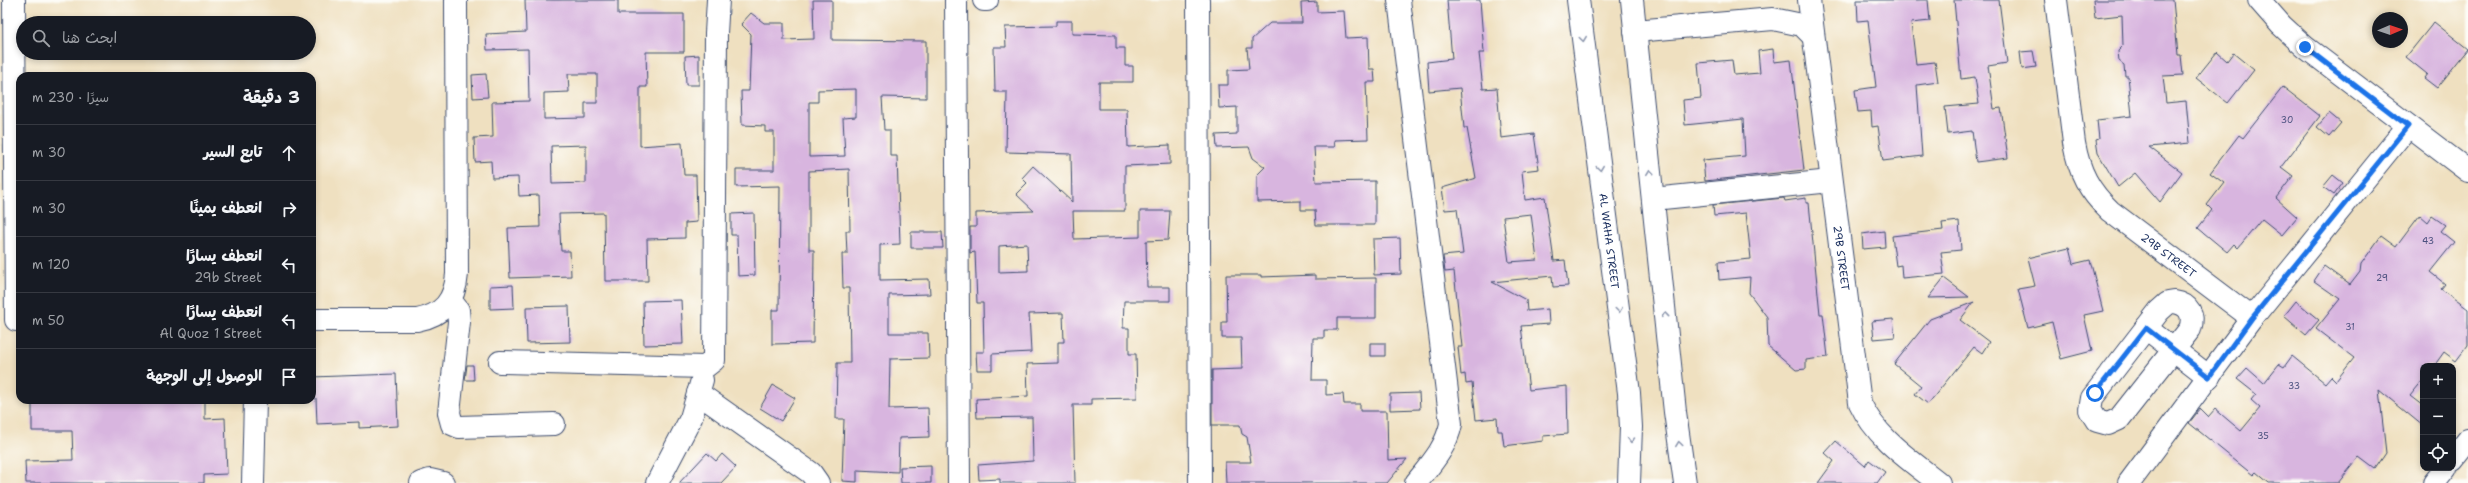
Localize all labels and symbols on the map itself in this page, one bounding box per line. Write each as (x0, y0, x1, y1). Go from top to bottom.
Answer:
north arrow (2372, 12, 2408, 48)
one-way arrow (1578, 36, 1587, 42)
route end (2296, 38, 2314, 56)
house number: 30 (2281, 114, 2293, 126)
one-way arrow (1595, 164, 1604, 171)
one-way arrow (1646, 169, 1655, 175)
street label: AL WAHA STREET (1595, 192, 1622, 290)
street label: 29B STREET (1830, 225, 1853, 292)
street label: 29B STREET (2138, 230, 2199, 281)
house number: 43 (2422, 235, 2434, 247)
house number: 29 (2376, 272, 2388, 284)
one-way arrow (1614, 307, 1623, 313)
one-way arrow (1660, 312, 1669, 318)
house number: 31 (2345, 321, 2355, 333)
house number: 33 (2288, 380, 2300, 392)
route start (2086, 384, 2104, 402)
house number: 35 (2257, 430, 2269, 442)
one-way arrow (1626, 437, 1635, 443)
one-way arrow (1675, 441, 1684, 448)

